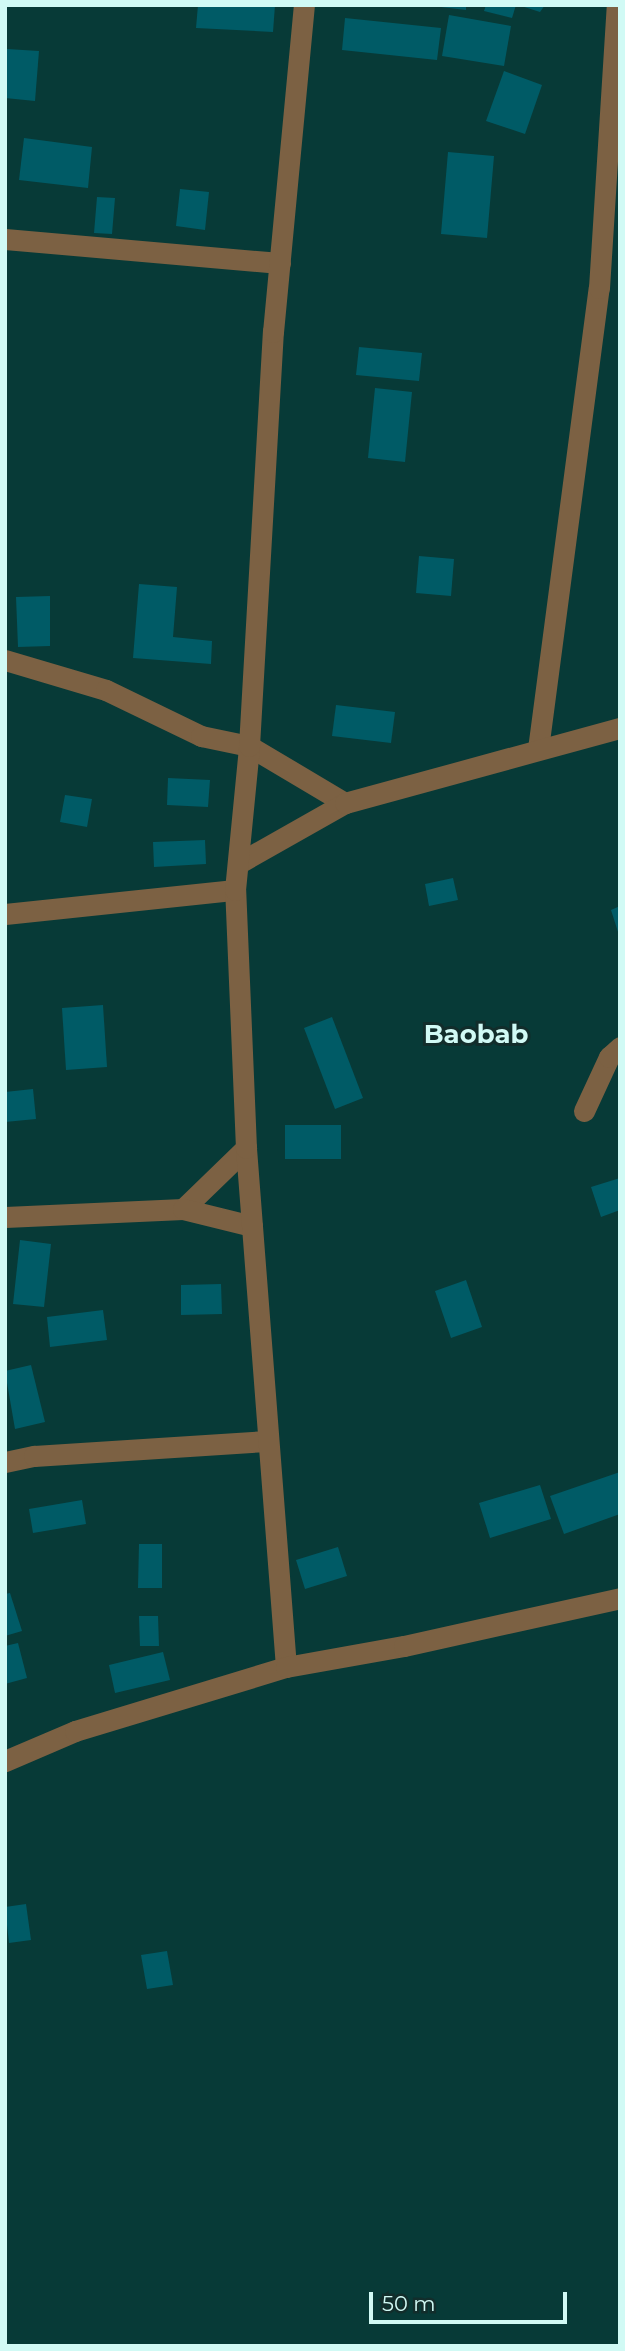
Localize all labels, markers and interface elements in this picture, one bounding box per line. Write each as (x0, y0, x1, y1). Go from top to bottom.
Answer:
district label: Baobab (424, 1019, 528, 1051)
scale bar (373, 2278, 571, 2322)
text: 50 m (382, 2291, 436, 2316)

